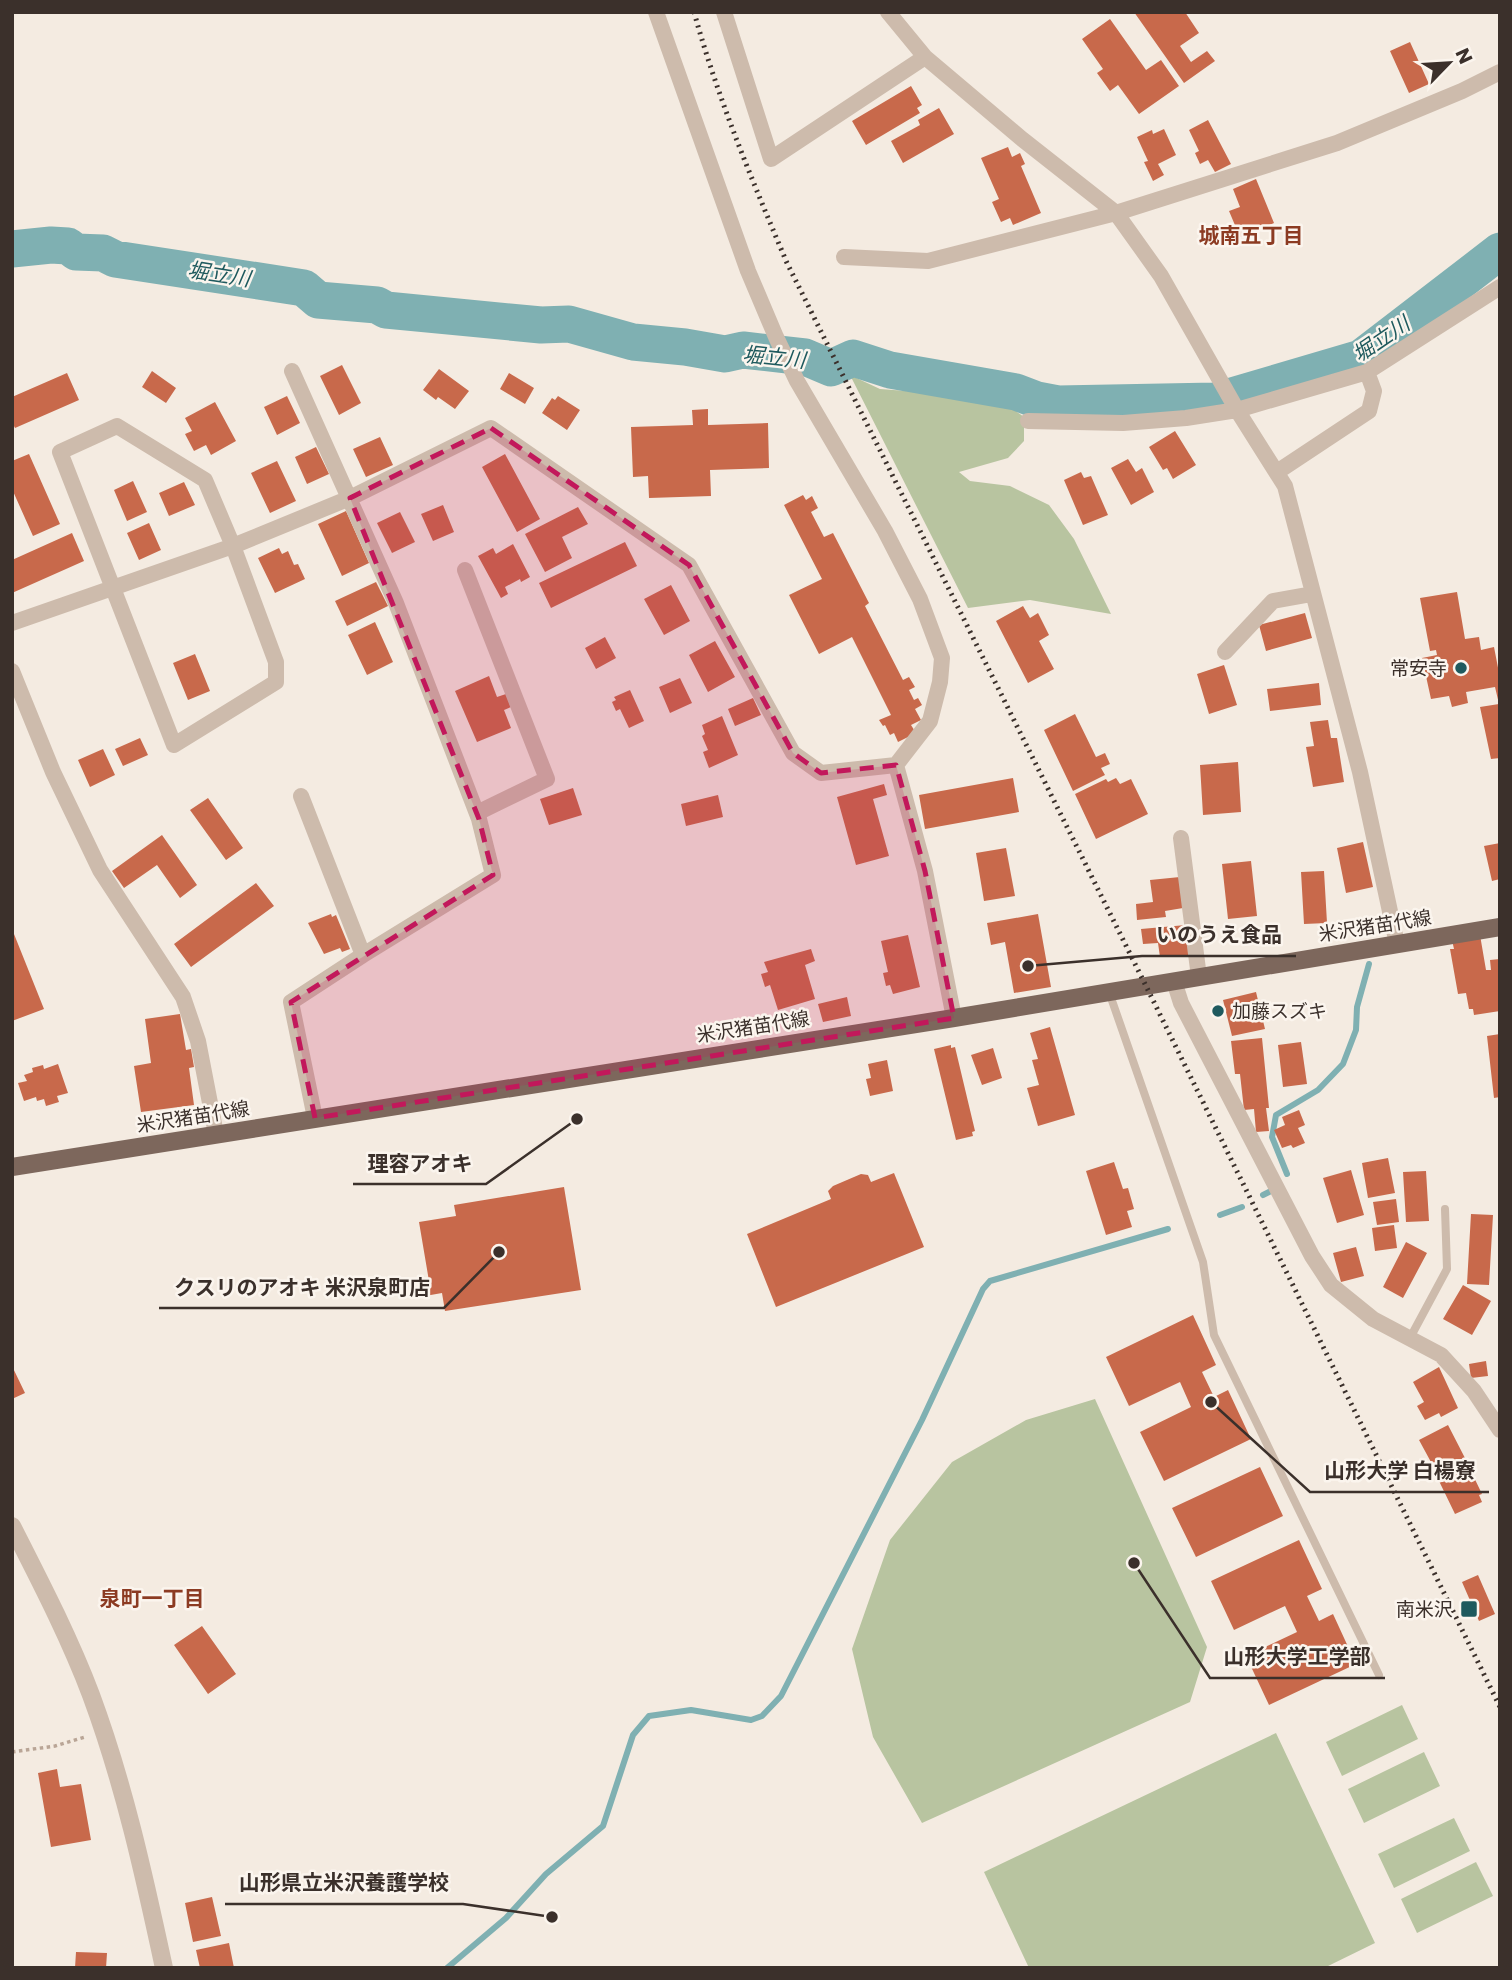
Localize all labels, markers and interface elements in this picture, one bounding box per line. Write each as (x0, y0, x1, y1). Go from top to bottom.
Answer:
north arrow (1414, 28, 1484, 98)
text: N (1449, 44, 1479, 68)
district label: 城南五丁目 (1199, 221, 1304, 250)
water label: 堀立川 (186, 255, 254, 294)
water label: 堀立川 (1347, 308, 1417, 369)
water label: 堀立川 (741, 339, 809, 375)
place label: 常安寺 (1390, 655, 1447, 682)
marker: 常安寺 (1453, 660, 1469, 676)
street label: 米沢猪苗代線 (1317, 904, 1433, 948)
callout: いのうえ食品 (1142, 914, 1296, 956)
text: いのうえ食品 (1156, 920, 1282, 949)
place label: 加藤スズキ (1232, 998, 1327, 1025)
marker: 加藤スズキ (1210, 1003, 1226, 1019)
street label: 米沢猪苗代線 (695, 1005, 811, 1049)
street label: 米沢猪苗代線 (135, 1095, 251, 1139)
callout: 理容アオキ (353, 1142, 486, 1184)
text: 理容アオキ (368, 1149, 473, 1178)
callout: クスリのアオキ 米沢泉町店 (159, 1266, 444, 1308)
text: クスリのアオキ 米沢泉町店 (174, 1273, 430, 1302)
callout: 山形大学 白楊寮 (1310, 1450, 1489, 1492)
text: 山形大学 白楊寮 (1324, 1456, 1476, 1485)
district label: 泉町一丁目 (100, 1584, 205, 1613)
place label: 南米沢 (1396, 1596, 1453, 1623)
marker: 南米沢 (1459, 1599, 1479, 1619)
callout: 山形大学工学部 (1210, 1636, 1385, 1678)
text: 山形大学工学部 (1224, 1642, 1371, 1671)
callout: 山形県立米沢養護学校 (225, 1862, 463, 1904)
text: 山形県立米沢養護学校 (239, 1868, 449, 1897)

